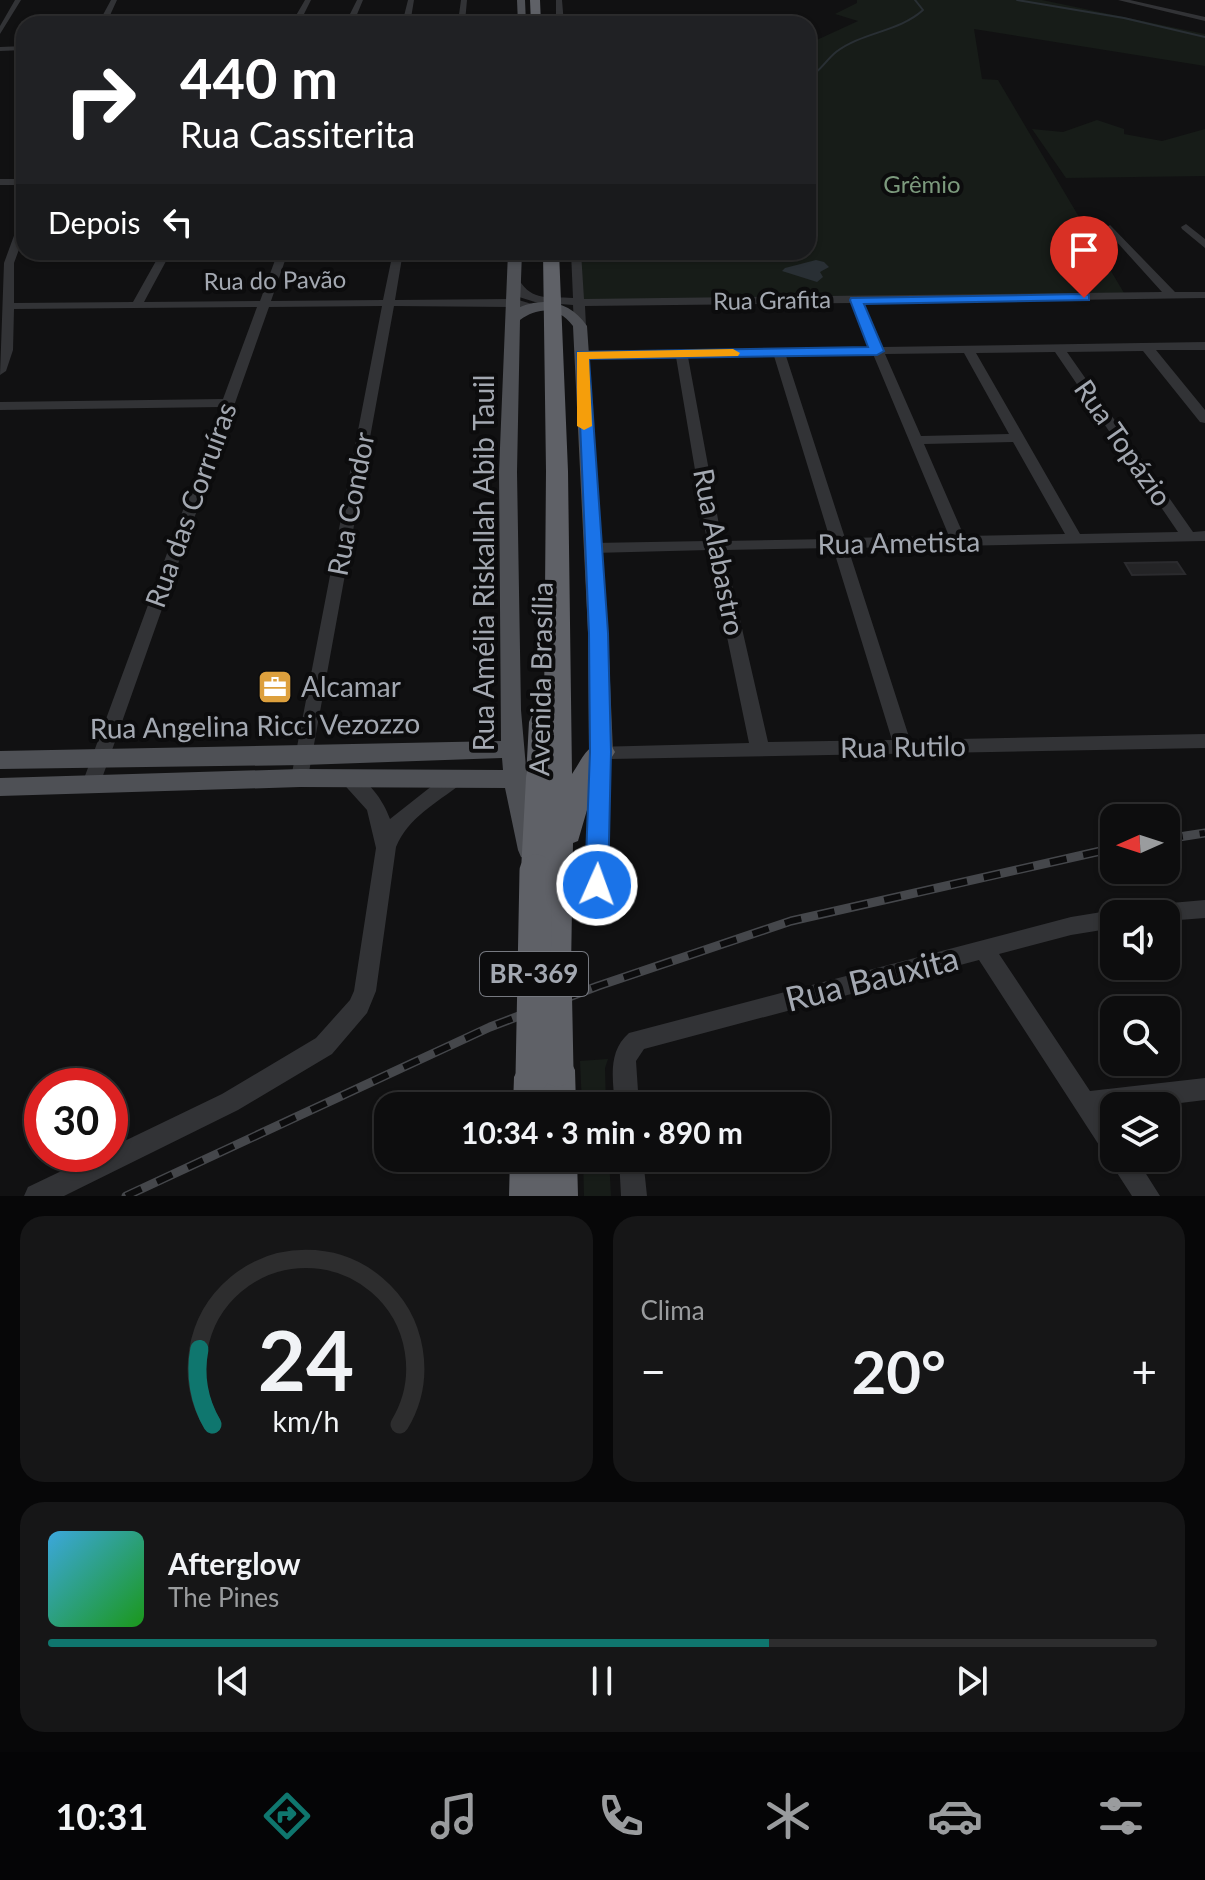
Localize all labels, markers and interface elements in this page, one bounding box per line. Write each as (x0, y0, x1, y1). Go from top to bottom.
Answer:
text: 440 m (180, 44, 338, 111)
icon: right (48, 48, 152, 152)
text: Rua Cassiterita (180, 112, 415, 156)
park label: Grêmio (883, 169, 961, 198)
icon: left (156, 200, 200, 244)
text: Depois (48, 204, 140, 240)
pin (1050, 216, 1118, 298)
icon: arrive (1062, 228, 1106, 272)
street label: Rua do Pavão (203, 264, 346, 295)
street label: Rua Grafita (713, 284, 831, 315)
street label: Rua Topázio (1068, 373, 1180, 512)
street label: Rua Amélia Riskallah Abib Tauil (466, 375, 500, 751)
street label: Rua das Corruíras (137, 398, 243, 612)
street label: Rua Condor (319, 429, 381, 578)
street label: Rua Alabastro (687, 465, 753, 638)
street label: Rua Ametista (817, 524, 981, 560)
street label: Avenida Brasília (521, 582, 559, 776)
office icon: Alcamar (256, 668, 294, 706)
place label: Alcamar (301, 669, 401, 703)
street label: Rua Angelina Ricci Vezozzo (90, 705, 420, 745)
street label: Rua Rutilo (840, 728, 966, 764)
north arrow (1100, 804, 1180, 884)
map controls (1100, 804, 1180, 1172)
position arrow (555, 843, 639, 927)
button: sound (1100, 900, 1180, 980)
street label: Rua Bauxita (781, 936, 962, 1019)
road number: BR-369 (480, 952, 588, 996)
button: search (1100, 996, 1180, 1076)
speed limit sign: 30 (24, 1068, 128, 1172)
button: layers (1100, 1092, 1180, 1172)
text: 10:34 · 3 min · 890 m (461, 1114, 743, 1150)
text: Clima (641, 1294, 705, 1326)
text: 24 (258, 1309, 355, 1409)
text: 20° (851, 1335, 946, 1407)
text: − (641, 1345, 666, 1397)
text: + (1131, 1345, 1157, 1397)
text: km/h (273, 1404, 340, 1438)
text: Afterglow (168, 1545, 301, 1581)
text: The Pines (168, 1581, 279, 1613)
icon: previous (211, 1659, 255, 1703)
icon: pause (580, 1659, 624, 1703)
icon: next (950, 1659, 994, 1703)
icon: directions (259, 1788, 315, 1844)
icon: music (426, 1788, 482, 1844)
icon: phone (593, 1788, 649, 1844)
icon: climate (760, 1788, 816, 1844)
icon: car (927, 1788, 983, 1844)
icon: filters (1093, 1788, 1149, 1844)
text: 10:31 (55, 1794, 148, 1838)

